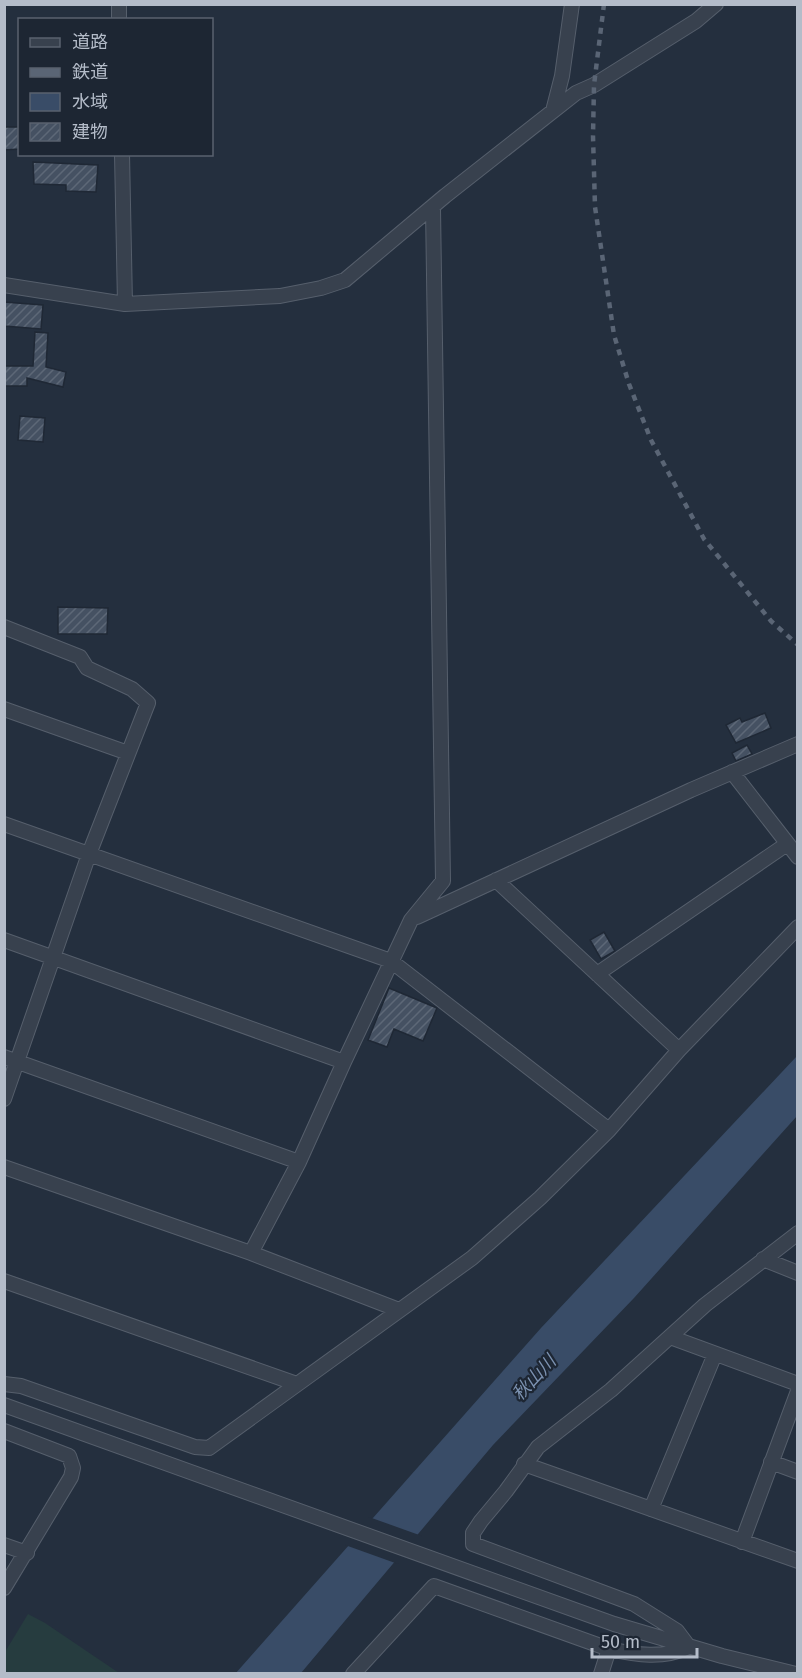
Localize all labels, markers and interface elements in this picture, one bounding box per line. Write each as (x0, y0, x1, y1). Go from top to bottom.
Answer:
legend (18, 18, 213, 156)
text: 道路 (72, 31, 108, 53)
text: 鉄道 (72, 61, 108, 83)
text: 水域 (72, 91, 108, 113)
text: 建物 (72, 121, 108, 143)
water label: 秋山川 (508, 1349, 562, 1405)
scale bar (592, 1621, 697, 1659)
text: 50 m (601, 1631, 640, 1653)

